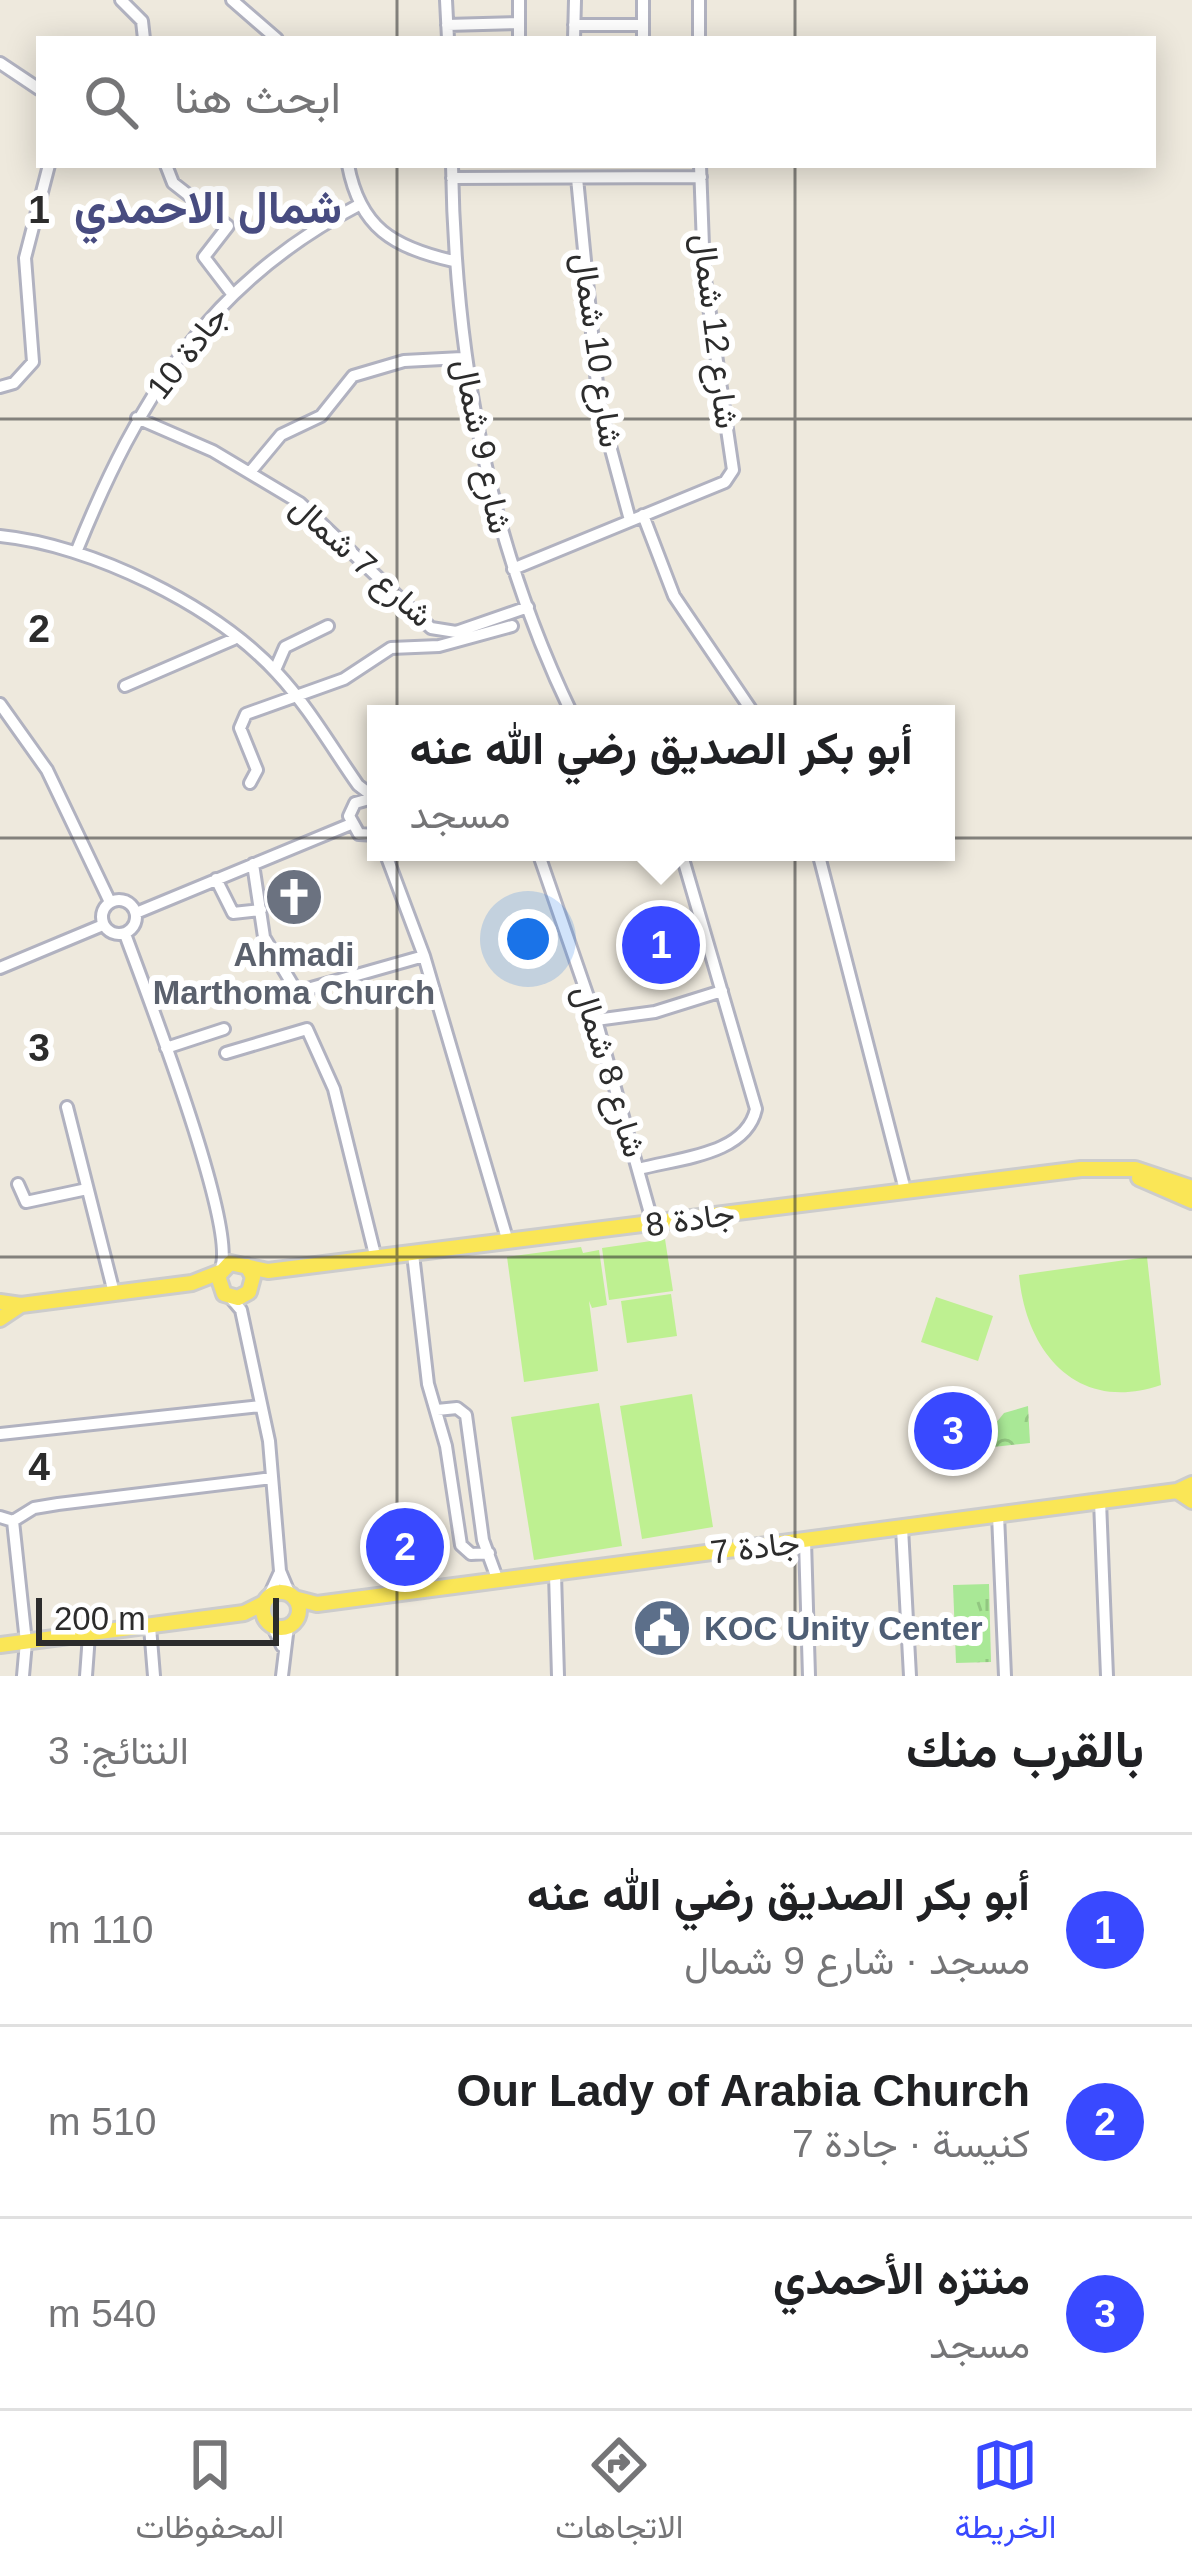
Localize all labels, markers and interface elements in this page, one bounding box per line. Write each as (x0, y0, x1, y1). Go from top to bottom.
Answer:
search box (36, 36, 1156, 168)
icon: search (78, 69, 144, 135)
text: ابحث هنا (174, 72, 341, 123)
district label: شمال الاحمدي (74, 182, 342, 244)
text: 1 (28, 188, 50, 231)
street label: شارع 12 شمال (682, 231, 746, 431)
street label: شارع 10 شمال (562, 250, 630, 450)
street label: جادة 10 (139, 298, 236, 406)
street label: شارع 9 شمال (443, 355, 520, 538)
street label: شارع 7 شمال (281, 488, 440, 637)
text: 2 (28, 607, 50, 650)
popup (367, 705, 955, 861)
text: أبو بكر الصديق رضي الله عنه (409, 723, 913, 774)
text: مسجد (409, 793, 510, 836)
church icon: Ahmadi Marthoma Church (263, 866, 325, 928)
pin: 1 (622, 900, 700, 990)
your location (498, 909, 558, 969)
place label: Ahmadi Marthoma Church (153, 936, 435, 1011)
street label: شارع 8 شمال (562, 981, 654, 1163)
text: 3 (28, 1026, 50, 1069)
street label: جادة 8 (643, 1194, 737, 1245)
pin: 3 (914, 1386, 992, 1476)
text: 4 (28, 1445, 50, 1488)
pin: 2 (366, 1502, 444, 1592)
street label: جادة 7 (708, 1523, 802, 1572)
scale bar (36, 1592, 279, 1645)
public building icon: KOC Unity Center (631, 1597, 693, 1659)
text: 200 m (54, 1600, 146, 1637)
place label: KOC Unity Center (704, 1610, 983, 1647)
text: بالقرب منك (906, 1721, 1144, 1778)
text: النتائج: 3 (48, 1729, 189, 1772)
text: أبو بكر الصديق رضي الله عنه (527, 1869, 1030, 1920)
text: 110 m (48, 1908, 154, 1951)
text: 1 (1094, 1908, 1116, 1951)
text: مسجد · شارع 9 شمال (684, 1939, 1030, 1982)
text: Our Lady of Arabia Church (457, 2065, 1030, 2116)
text: 510 m (48, 2100, 156, 2143)
text: 2 (1094, 2100, 1116, 2143)
text: كنيسة · جادة 7 (792, 2122, 1030, 2165)
text: منتزه الأحمدي (773, 2253, 1030, 2304)
text: 540 m (48, 2292, 156, 2335)
text: 3 (1094, 2292, 1116, 2335)
text: مسجد (929, 2323, 1030, 2366)
tab: المحفوظات (136, 2432, 284, 2556)
tab: الاتجاهات (555, 2432, 683, 2556)
tab: الخريطة (954, 2432, 1056, 2556)

